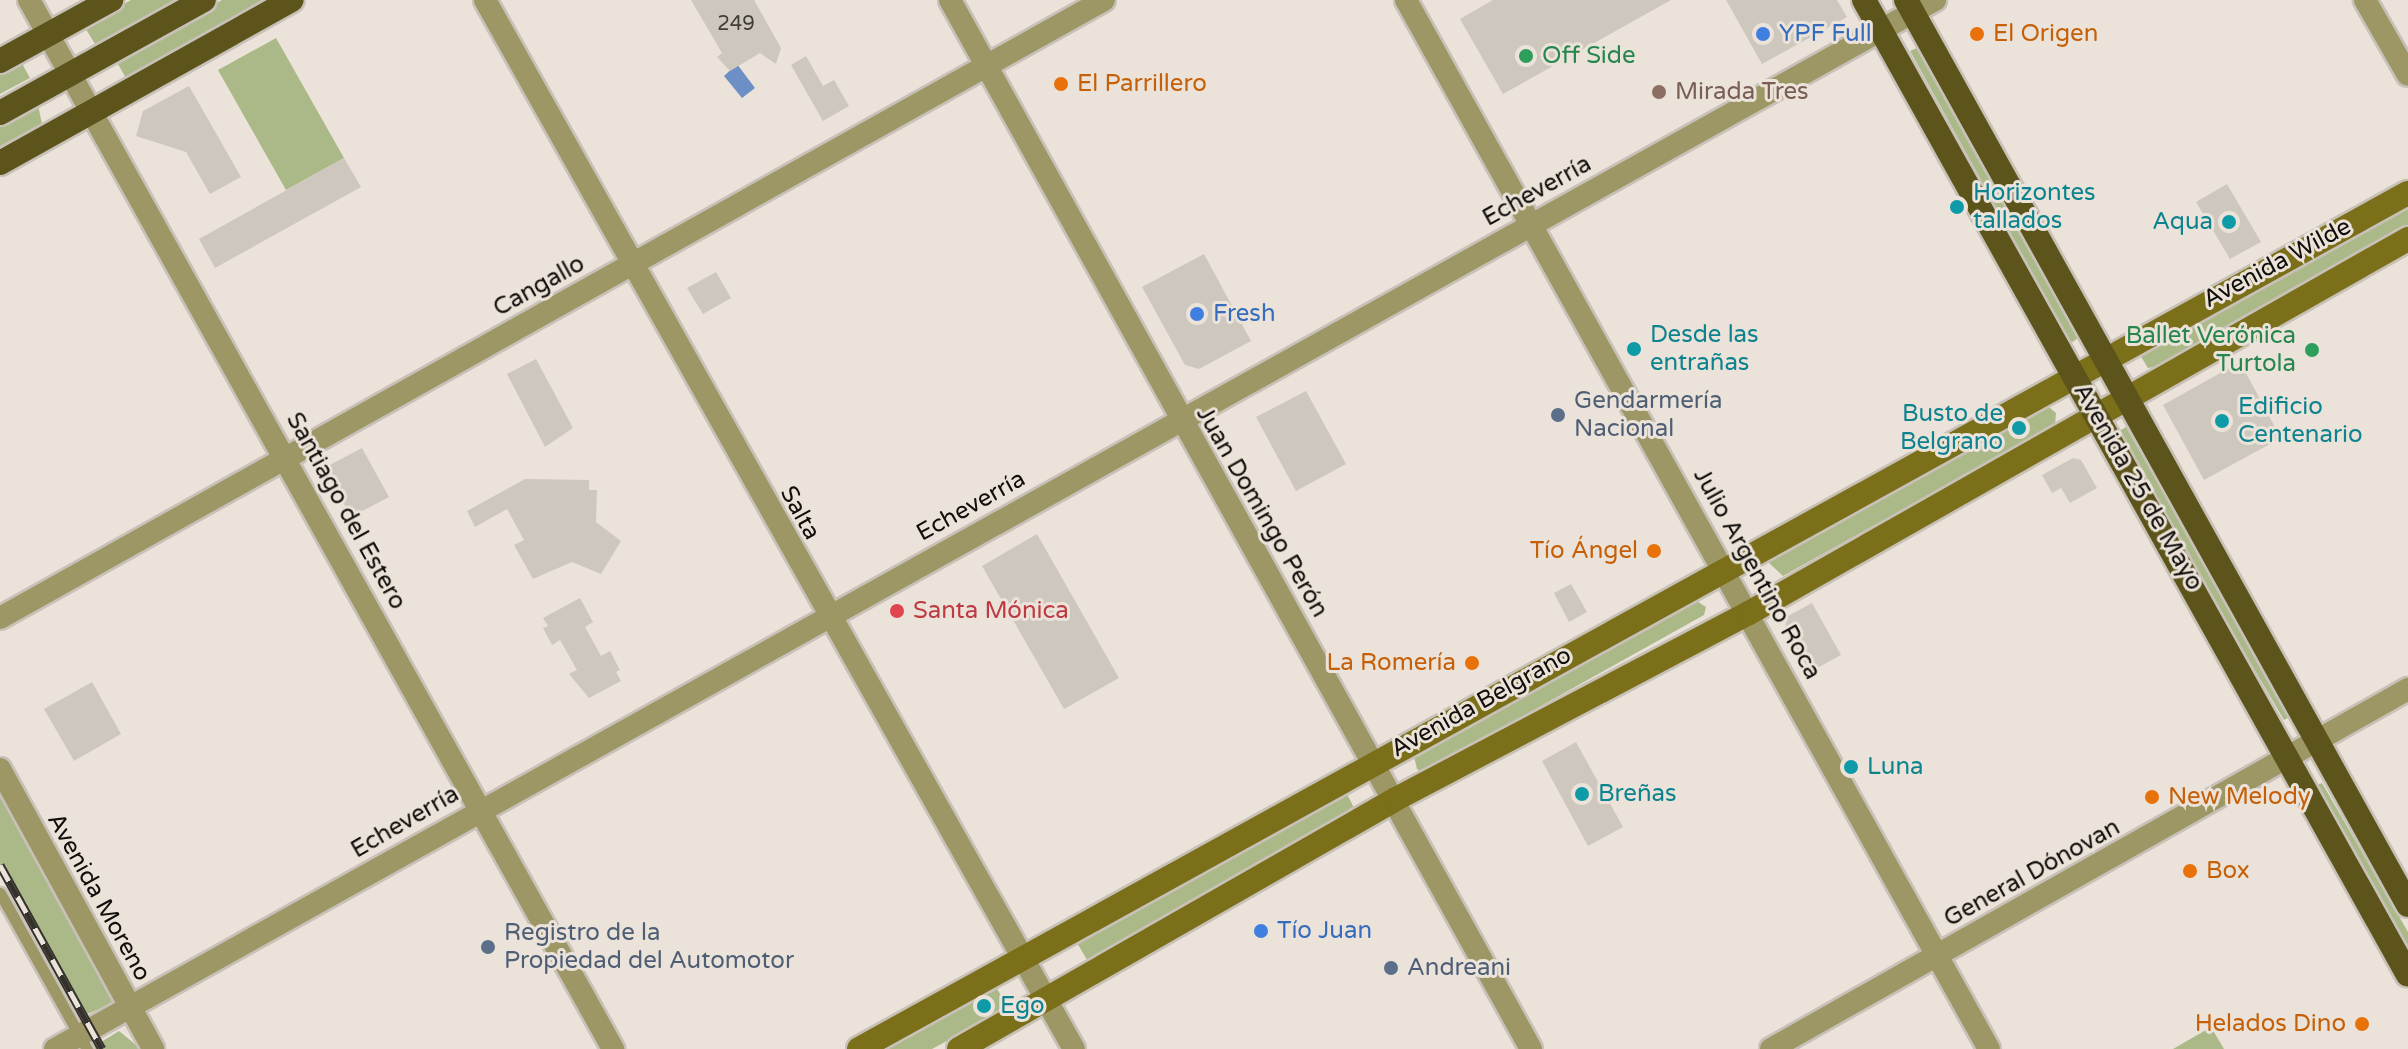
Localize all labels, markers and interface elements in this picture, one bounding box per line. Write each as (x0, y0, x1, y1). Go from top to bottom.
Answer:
house number: 249 (717, 12, 755, 36)
place label: YPF Full (1779, 20, 1872, 48)
place label: El Origen (1993, 20, 2098, 48)
marker: YPF Full (1754, 25, 1772, 43)
marker: El Origen (1968, 25, 1986, 43)
place label: Off Side (1542, 42, 1636, 70)
marker: Off Side (1517, 47, 1535, 65)
place label: El Parrillero (1077, 70, 1207, 98)
marker: El Parrillero (1052, 75, 1070, 93)
place label: Mirada Tres (1675, 78, 1809, 106)
marker: Mirada Tres (1650, 83, 1668, 101)
street label: Echeverría (1478, 149, 1596, 233)
place label: Horizontes tallados (1973, 179, 2096, 235)
marker: Horizontes tallados (1948, 198, 1966, 216)
place label: Aqua (2152, 208, 2213, 236)
street label: Avenida Wilde (2198, 212, 2356, 314)
marker: Aqua (2220, 213, 2238, 231)
street label: Cangallo (488, 249, 590, 323)
place label: Fresh (1213, 300, 1275, 328)
marker: Fresh (1188, 305, 1206, 323)
place label: Desde las entrañas (1650, 321, 1759, 377)
place label: Ballet Verónica Turtola (2126, 322, 2296, 378)
marker: Desde las entrañas (1625, 340, 1643, 358)
marker: Ballet Verónica Turtola (2303, 341, 2321, 359)
street label: Avenida 25 de Mayo (2067, 379, 2209, 595)
place label: Gendarmería Nacional (1574, 387, 1722, 443)
place label: Edificio Centenario (2238, 393, 2363, 449)
place label: Busto de Belgrano (1900, 400, 2003, 456)
street label: Juan Domingo Perón (1190, 402, 1334, 622)
marker: Gendarmería Nacional (1549, 406, 1567, 424)
street label: Santiago del Estero (280, 407, 412, 615)
marker: Edificio Centenario (2213, 412, 2231, 430)
marker: Busto de Belgrano (2010, 419, 2028, 437)
street label: Julio Argentino Roca (1687, 463, 1827, 685)
street label: Echeverría (912, 464, 1030, 548)
street label: Salta (774, 481, 826, 545)
place label: Tío Ángel (1530, 537, 1638, 565)
marker: Tío Ángel (1645, 542, 1663, 560)
place label: Santa Mónica (913, 597, 1069, 625)
marker: Santa Mónica (888, 602, 906, 620)
street label: Avenida Belgrano (1386, 641, 1576, 763)
place label: La Romería (1326, 649, 1456, 677)
marker: La Romería (1463, 654, 1481, 672)
place label: Luna (1867, 753, 1924, 781)
marker: Luna (1842, 758, 1860, 776)
street label: Echeverría (346, 780, 464, 864)
place label: Breñas (1598, 780, 1677, 808)
place label: New Melody (2168, 783, 2311, 811)
marker: Breñas (1573, 785, 1591, 803)
marker: New Melody (2143, 788, 2161, 806)
street label: Avenida Moreno (41, 808, 157, 986)
street label: General Dónovan (1939, 813, 2125, 933)
place label: Box (2206, 857, 2250, 885)
marker: Box (2181, 862, 2199, 880)
place label: Tío Juan (1277, 917, 1372, 945)
place label: Registro de la Propiedad del Automotor (504, 919, 794, 975)
marker: Tío Juan (1252, 922, 1270, 940)
marker: Registro de la Propiedad del Automotor (479, 938, 497, 956)
place label: Andreani (1407, 954, 1511, 982)
marker: Andreani (1382, 959, 1400, 977)
place label: Ego (1000, 992, 1045, 1020)
marker: Ego (975, 997, 993, 1015)
place label: Helados Dino (2195, 1010, 2346, 1038)
marker: Helados Dino (2353, 1015, 2371, 1033)

